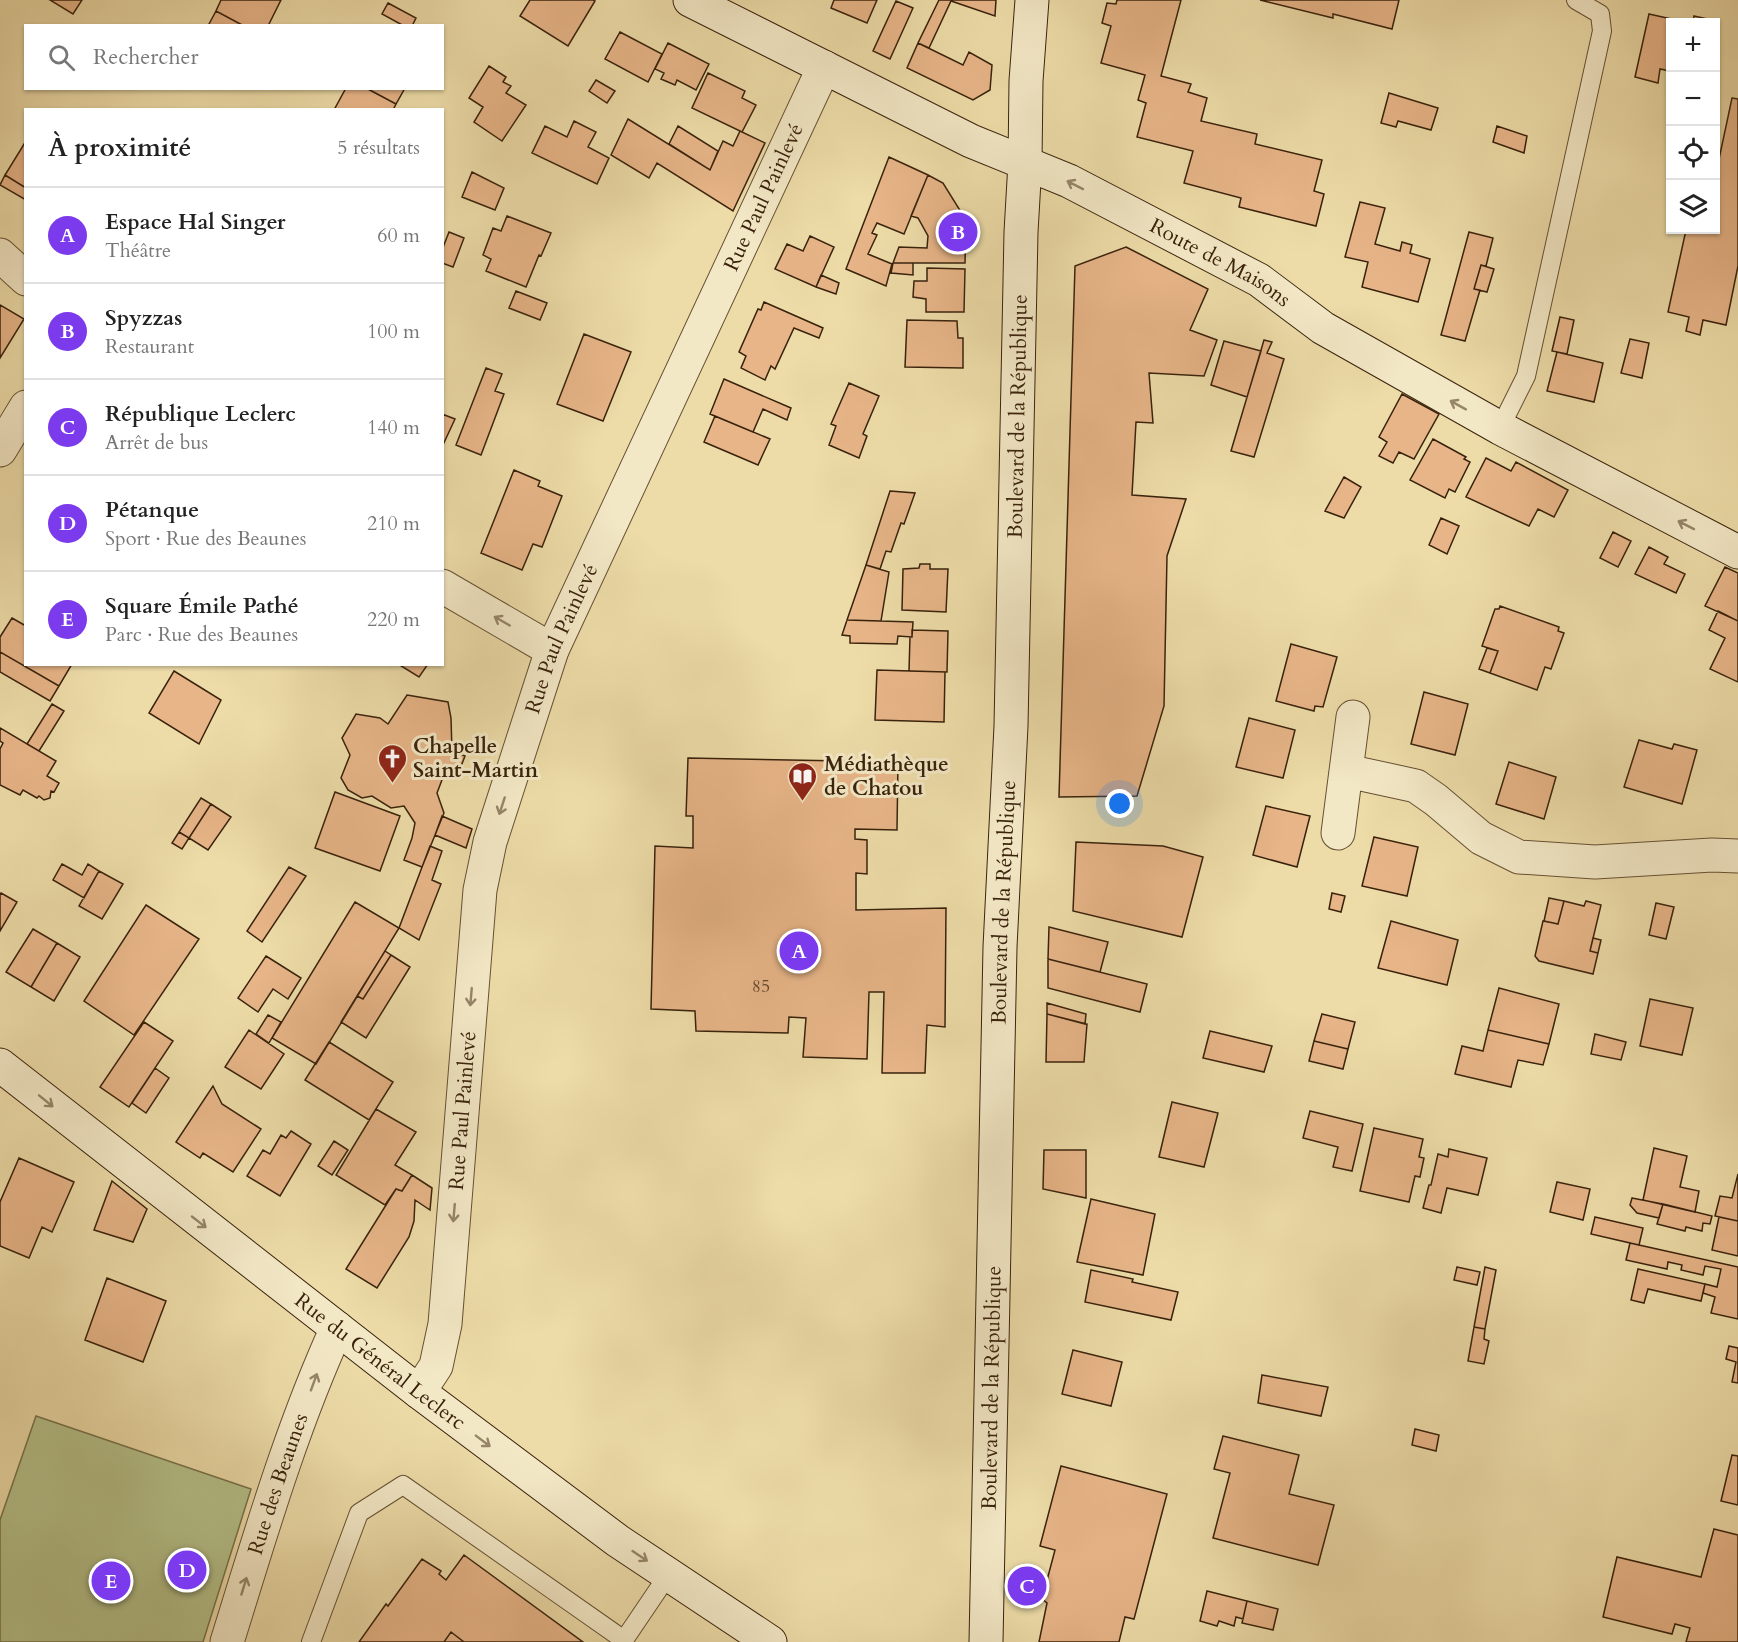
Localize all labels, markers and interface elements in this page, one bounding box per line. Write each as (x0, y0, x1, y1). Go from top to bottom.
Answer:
map controls (1666, 18, 1720, 234)
button: + (1666, 18, 1720, 72)
search box (24, 24, 444, 90)
icon: search (45, 41, 78, 74)
text: Rechercher (93, 42, 198, 72)
button: − (1666, 72, 1720, 126)
street label: Rue Paul Painlevé (716, 119, 810, 276)
button: locate (1666, 126, 1720, 180)
text: À proximité (48, 130, 191, 165)
text: 5 résultats (337, 134, 420, 161)
one-way arrow (1067, 178, 1085, 190)
button: layers (1666, 180, 1720, 234)
text: Espace Hal Singer (105, 207, 285, 237)
pin: B (938, 210, 978, 254)
street label: Route de Maisons (1145, 211, 1297, 313)
text: A (60, 222, 75, 249)
text: 60 m (377, 222, 420, 249)
text: Théâtre (105, 237, 171, 264)
street label: Boulevard de la République (1000, 294, 1034, 539)
text: Spyzzas (105, 303, 182, 333)
text: B (60, 318, 75, 345)
text: 100 m (367, 318, 420, 345)
text: Restaurant (105, 333, 194, 360)
one-way arrow (1450, 398, 1467, 410)
text: République Leclerc (105, 399, 296, 429)
text: C (60, 414, 75, 441)
text: 140 m (367, 414, 420, 441)
text: Arrêt de bus (105, 429, 208, 456)
text: Pétanque (105, 495, 199, 525)
text: D (59, 510, 76, 537)
text: 210 m (367, 510, 420, 537)
one-way arrow (1678, 519, 1695, 531)
text: Sport · Rue des Beaunes (105, 525, 306, 552)
street label: Rue Paul Painlevé (518, 559, 605, 717)
text: Square Émile Pathé (105, 591, 299, 621)
text: E (61, 606, 74, 633)
text: 220 m (367, 606, 420, 633)
one-way arrow (494, 615, 511, 627)
text: Parc · Rue des Beaunes (105, 621, 298, 648)
place label: Chapelle Saint-Martin (413, 732, 539, 785)
church icon: Chapelle Saint-Martin (376, 742, 408, 784)
place label: Médiathèque de Chatou (824, 750, 949, 803)
library icon: Médiathèque de Chatou (787, 760, 819, 802)
street label: Boulevard de la République (984, 779, 1023, 1025)
your location (1105, 789, 1134, 818)
one-way arrow (496, 796, 507, 815)
pin: A (780, 928, 818, 974)
house number: 85 (752, 974, 770, 999)
one-way arrow (465, 987, 476, 1007)
street label: Rue Paul Painlevé (441, 1030, 483, 1191)
one-way arrow (37, 1095, 53, 1108)
one-way arrow (448, 1202, 459, 1222)
one-way arrow (191, 1215, 207, 1228)
street label: Boulevard de la République (974, 1266, 1008, 1511)
street label: Rue du Général Leclerc (289, 1286, 472, 1437)
one-way arrow (309, 1373, 320, 1392)
street label: Rue des Beaunes (240, 1409, 315, 1558)
one-way arrow (475, 1435, 491, 1447)
pin: D (168, 1548, 207, 1592)
one-way arrow (632, 1550, 649, 1563)
pin: E (92, 1558, 130, 1604)
pin: C (1008, 1564, 1046, 1608)
one-way arrow (239, 1577, 250, 1596)

